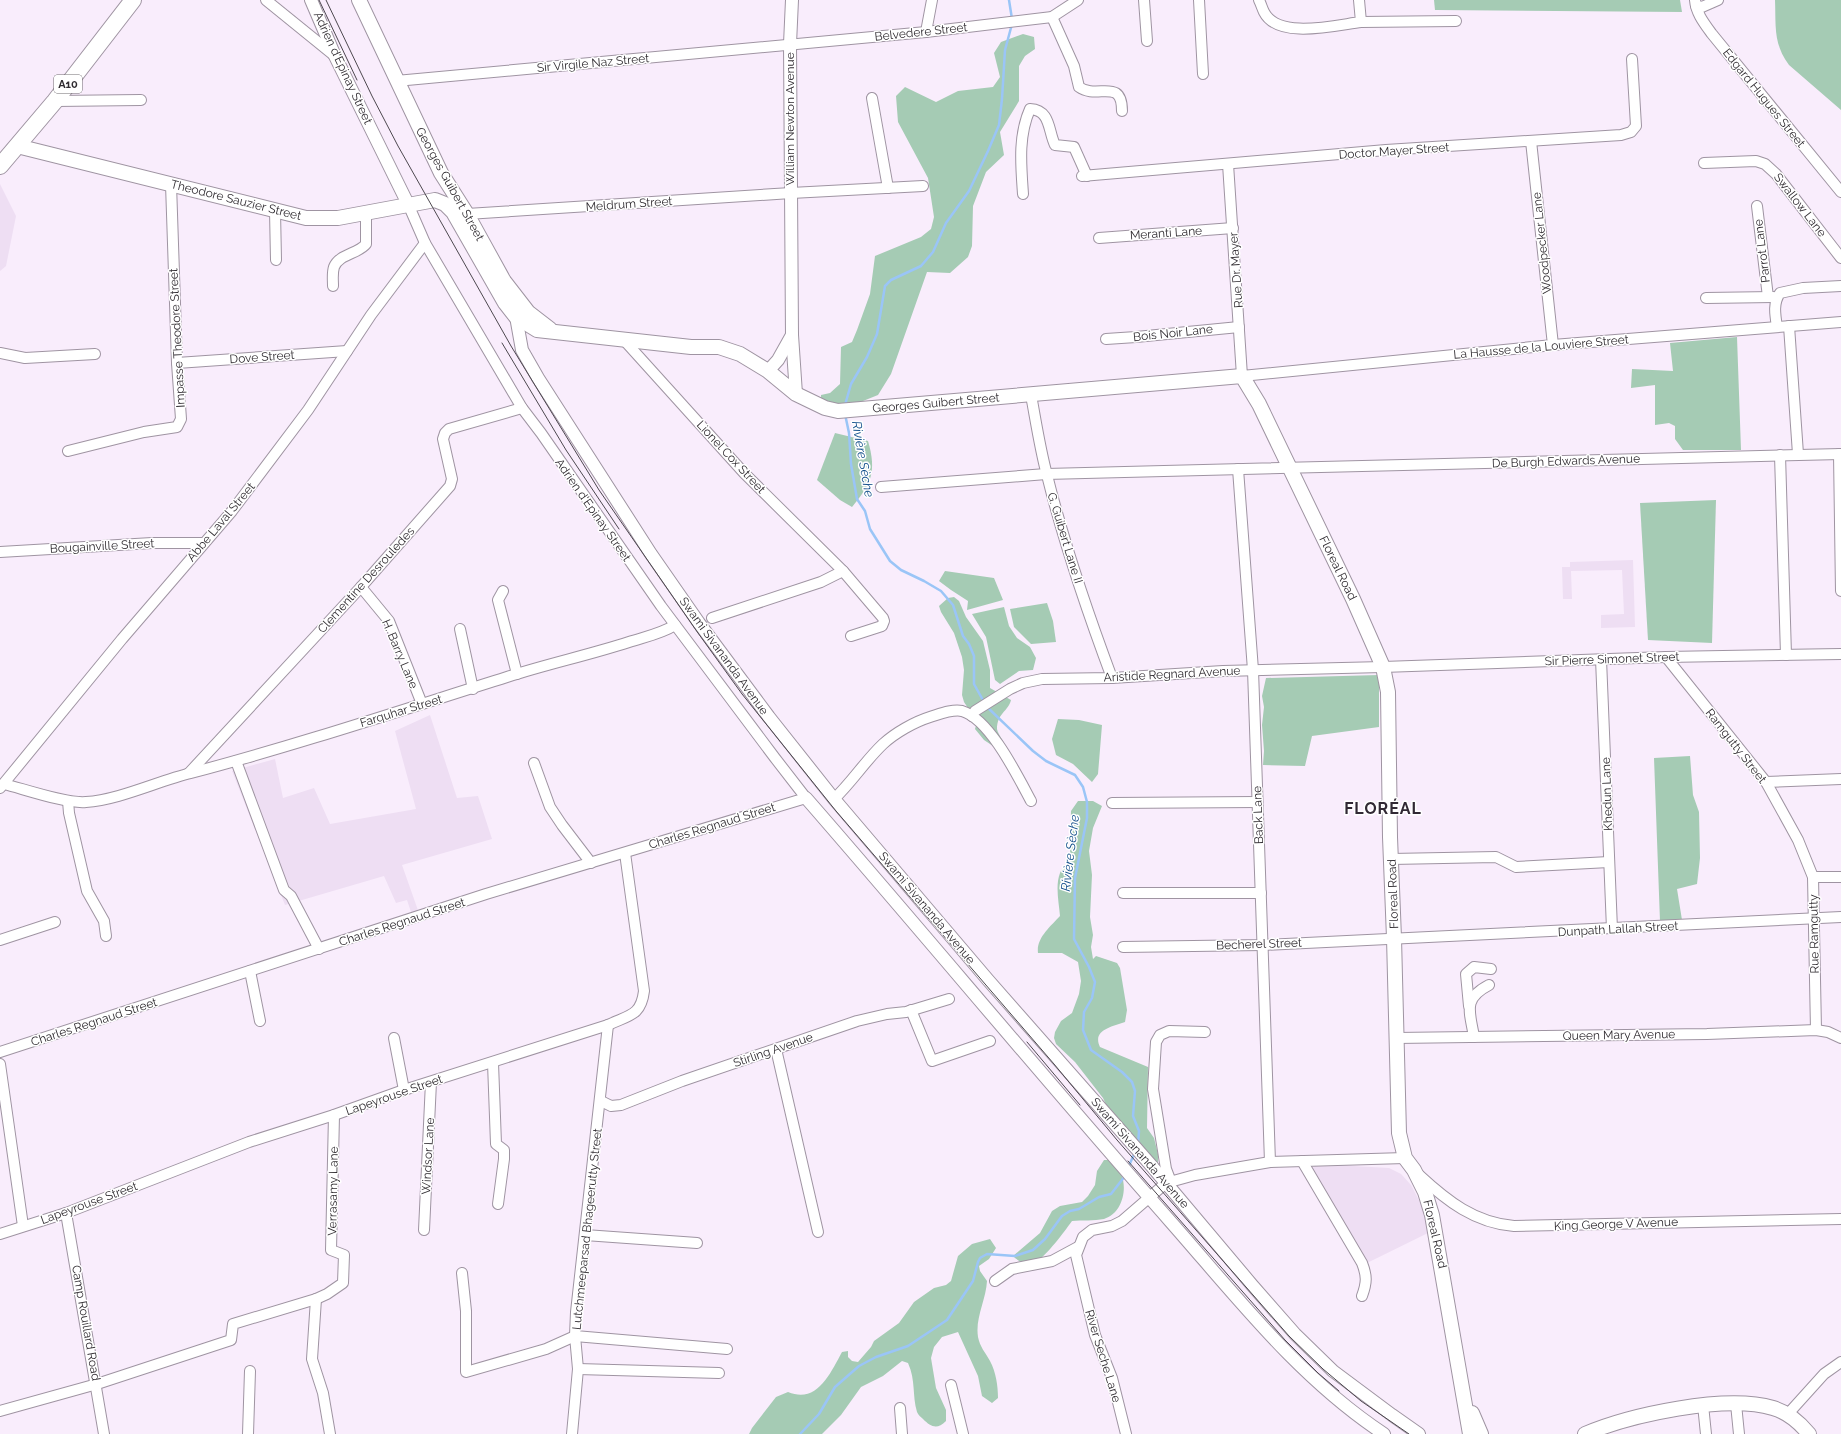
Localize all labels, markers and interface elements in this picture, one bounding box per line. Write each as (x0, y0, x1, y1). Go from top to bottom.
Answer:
street label: Adrien d'Epinay Street (311, 10, 375, 126)
street label: Belvedere Street (874, 20, 968, 44)
street label: Edgard Hugues Street (1720, 46, 1808, 150)
street label: Sir Virgile Naz Street (536, 51, 650, 75)
street label: William Newton Avenue (783, 52, 797, 186)
road number: A10 (54, 75, 82, 93)
street label: Georges Guibert Street (413, 125, 487, 243)
street label: Doctor Mayer Street (1338, 140, 1450, 162)
street label: Swallow Lane (1771, 170, 1829, 240)
street label: Theodore Sauzier Street (169, 177, 303, 223)
street label: Woodpecker Lane (1530, 191, 1554, 295)
street label: Meldrum Street (585, 194, 673, 214)
street label: Parrot Lane (1751, 218, 1773, 284)
street label: Meranti Lane (1129, 223, 1203, 243)
street label: Rue Dr. Mayer (1226, 231, 1246, 309)
street label: Impasse Theodore Street (166, 268, 188, 408)
street label: Bois Noir Lane (1132, 322, 1214, 344)
street label: La Hausse de la Louviere Street (1453, 332, 1629, 362)
street label: Dove Street (229, 348, 295, 366)
street label: Georges Guibert Street (872, 390, 1000, 416)
street label: Lionel Cox Street (694, 418, 768, 496)
water label: Rivière Sèche (849, 420, 877, 498)
street label: De Burgh Edwards Avenue (1492, 451, 1640, 471)
street label: Adrien d'Epinay Street (552, 456, 634, 564)
street label: Abbe Laval Street (184, 480, 258, 564)
street label: G. Guibert Lane II (1044, 491, 1086, 585)
street label: Clementine Desrouledes (315, 524, 417, 636)
street label: Floreal Road (1316, 534, 1360, 602)
street label: Bougainville Street (49, 536, 155, 556)
street label: Swami Sivananda Avenue (677, 594, 771, 718)
street label: H. Barry Lane (379, 617, 421, 691)
street label: Sir Pierre Simonet Street (1544, 650, 1680, 668)
street label: Aristide Regnard Avenue (1103, 663, 1241, 685)
street label: Farquhar Street (358, 692, 444, 730)
street label: Ramgutty Street (1703, 706, 1769, 786)
street label: Khedun Lane (1599, 757, 1615, 831)
street label: Back Lane (1250, 786, 1266, 844)
district label: FLORÉAL (1344, 798, 1422, 818)
street label: Charles Regnaud Street (647, 800, 777, 852)
water label: Rivière Sèche (1058, 814, 1082, 892)
street label: Swami Sivananda Avenue (876, 849, 978, 967)
street label: Floreal Road (1385, 859, 1401, 929)
street label: Rue Ramgutty (1806, 894, 1822, 974)
street label: Charles Regnaud Street (337, 895, 467, 949)
street label: Dunpath Lallah Street (1557, 919, 1679, 939)
street label: Becherel Street (1216, 936, 1302, 952)
street label: Charles Regnaud Street (29, 995, 159, 1049)
street label: Queen Mary Avenue (1563, 1027, 1675, 1043)
street label: Stirling Avenue (731, 1030, 815, 1070)
street label: Lapeyrouse Street (344, 1072, 444, 1118)
street label: Swami Sivananda Avenue (1088, 1095, 1192, 1211)
street label: Windsor Lane (419, 1117, 437, 1195)
street label: Lutchmeeparsad Bhageerutty Street (569, 1127, 605, 1331)
street label: Verrasamy Lane (325, 1146, 341, 1236)
street label: Lapeyrouse Street (39, 1179, 139, 1227)
street label: Floreal Road (1420, 1198, 1450, 1270)
street label: King George V Avenue (1554, 1215, 1678, 1233)
street label: Camp Rouillard Road (69, 1264, 103, 1382)
street label: River Seche Lane (1082, 1308, 1124, 1404)

